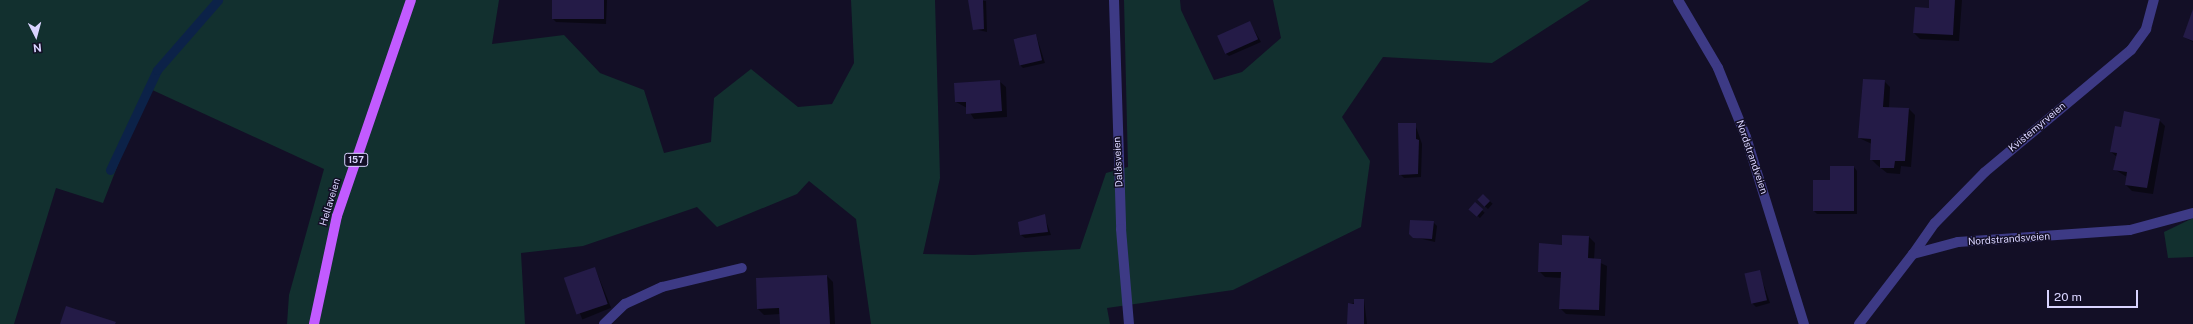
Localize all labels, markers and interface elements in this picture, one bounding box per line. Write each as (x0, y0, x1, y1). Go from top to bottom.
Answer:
north arrow (16, 16, 56, 56)
text: N (32, 42, 42, 54)
street label: Kvistemyrveien (2006, 100, 2068, 154)
street label: Nordstrandveien (1734, 119, 1770, 195)
street label: Dalåsveien (1111, 136, 1125, 188)
road number: 157 (344, 153, 368, 167)
street label: Hellaveien (317, 177, 343, 227)
street label: Nordstrandsveien (1968, 230, 2050, 248)
scale bar (2049, 282, 2140, 308)
text: 20 m (2054, 290, 2082, 304)

